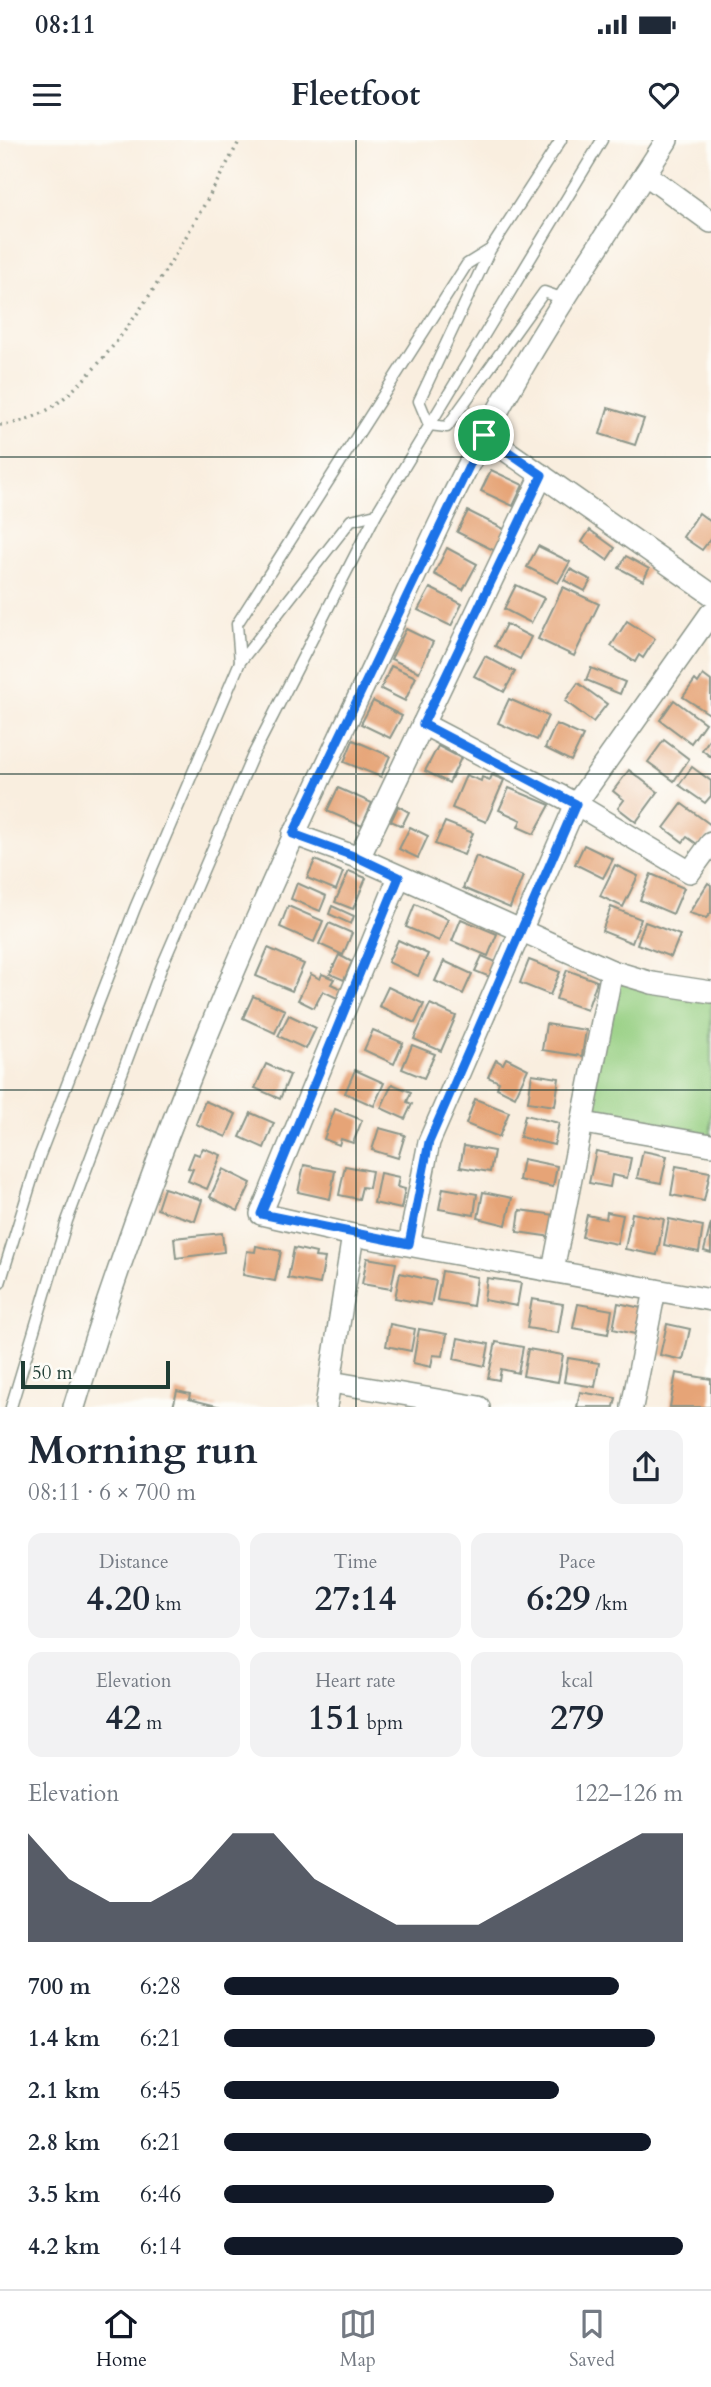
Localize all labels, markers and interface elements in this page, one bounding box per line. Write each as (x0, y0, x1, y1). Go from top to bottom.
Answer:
text: 08:11 (35, 7, 96, 42)
text: Fleetfoot (291, 73, 420, 117)
icon: menu (28, 76, 66, 114)
icon: heart (645, 76, 683, 114)
pin (454, 405, 514, 465)
icon: arrive (465, 416, 503, 454)
scale bar (21, 1358, 170, 1390)
text: 50 m (32, 1360, 73, 1386)
text: Morning run (28, 1425, 258, 1477)
button: share (609, 1430, 683, 1504)
text: 08:11 · 6 × 700 m (28, 1477, 196, 1508)
text: Distance (99, 1549, 169, 1575)
text: Time (334, 1549, 377, 1575)
text: Pace (559, 1549, 596, 1575)
text: 4.20 (86, 1575, 150, 1623)
text: 27:14 (315, 1575, 396, 1623)
text: 6:29 (526, 1575, 590, 1623)
text: km (150, 1591, 181, 1617)
text: /km (590, 1591, 628, 1617)
text: Elevation (96, 1668, 172, 1694)
text: Heart rate (315, 1668, 396, 1694)
text: kcal (561, 1668, 593, 1694)
text: 42 (105, 1694, 141, 1742)
text: 151 (308, 1694, 362, 1742)
text: 279 (550, 1694, 604, 1742)
text: m (141, 1710, 162, 1736)
text: bpm (362, 1710, 403, 1736)
text: Elevation (28, 1778, 119, 1809)
text: 122–126 m (574, 1778, 683, 1809)
text: 700 m (28, 1971, 91, 2002)
text: 6:28 (140, 1971, 181, 2002)
text: 1.4 km (28, 2023, 100, 2054)
text: 6:21 (140, 2023, 181, 2054)
text: 2.1 km (28, 2075, 100, 2106)
text: 6:45 (140, 2075, 181, 2106)
text: 2.8 km (28, 2127, 100, 2158)
text: 6:21 (140, 2127, 181, 2158)
text: 3.5 km (28, 2179, 100, 2210)
text: 6:46 (140, 2179, 181, 2210)
text: 4.2 km (28, 2231, 100, 2262)
text: 6:14 (140, 2231, 181, 2262)
tab: Home (96, 2305, 147, 2373)
tab: Map (339, 2305, 377, 2373)
tab: Saved (569, 2305, 615, 2373)

